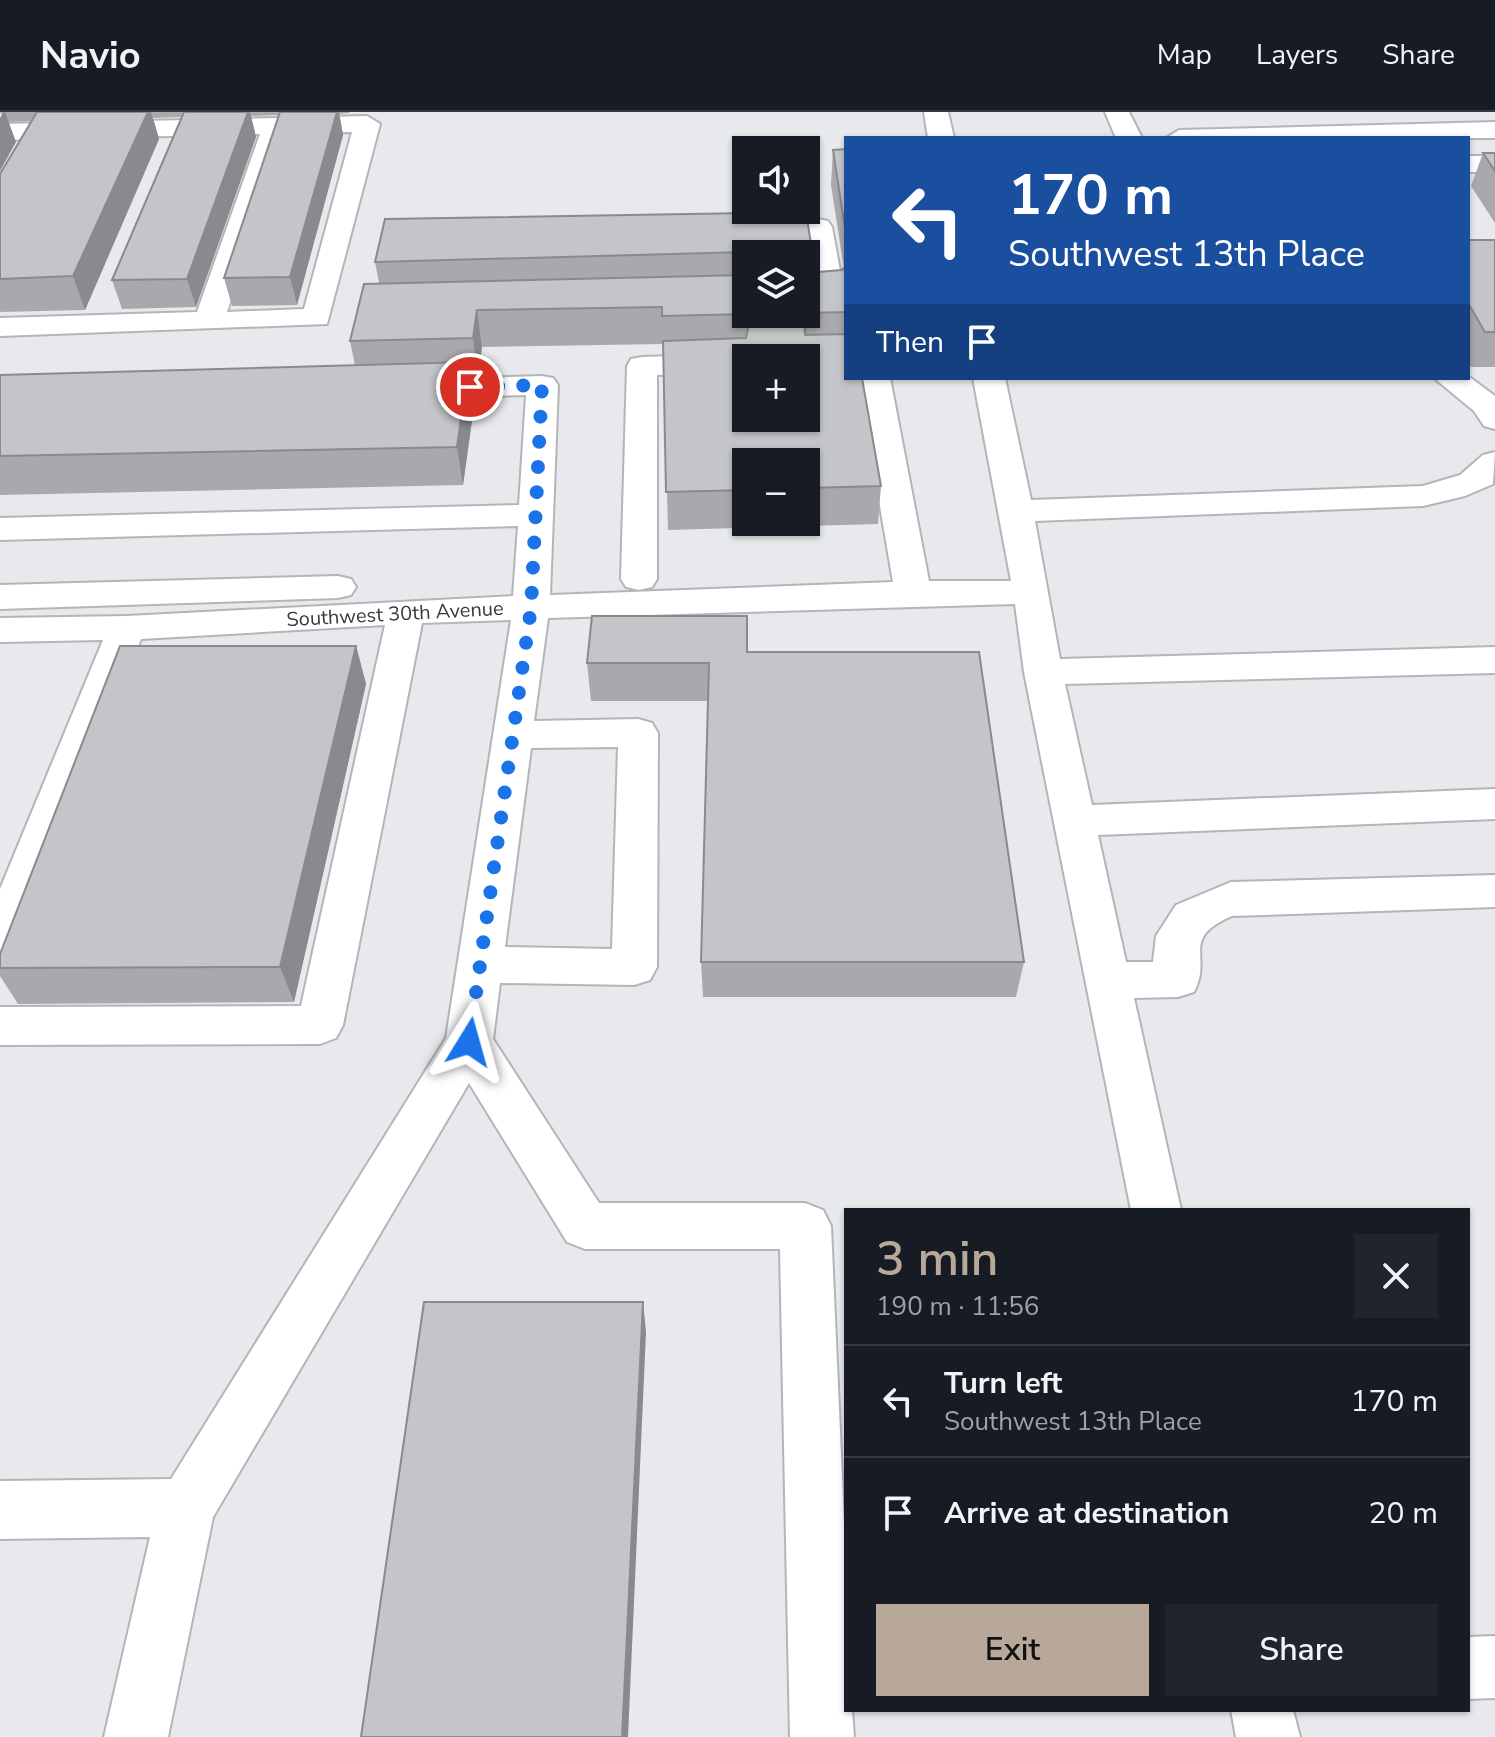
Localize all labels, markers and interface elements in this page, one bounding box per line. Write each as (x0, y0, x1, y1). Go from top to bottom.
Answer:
text: Navio (40, 30, 141, 81)
text: Map (1157, 36, 1212, 74)
text: Layers (1256, 36, 1338, 74)
text: Share (1382, 36, 1455, 74)
map controls (732, 136, 820, 536)
button: sound (732, 136, 820, 224)
text: 170 m (1008, 157, 1173, 234)
icon: left (876, 168, 980, 272)
text: Southwest 13th Place (1008, 230, 1365, 279)
button: layers (732, 240, 820, 328)
icon: arrive (960, 320, 1004, 364)
text: Then (876, 322, 944, 363)
button: + (732, 344, 820, 432)
pin (436, 353, 504, 421)
icon: arrive (448, 365, 492, 409)
button: − (732, 448, 820, 536)
street label: Southwest 30th Avenue (286, 595, 504, 633)
position arrow (427, 1000, 511, 1084)
text: 3 min (876, 1226, 998, 1292)
button: close (1354, 1234, 1438, 1318)
text: 190 m · 11:56 (876, 1289, 1039, 1324)
text: Turn left (944, 1363, 1062, 1404)
icon: left (876, 1379, 920, 1423)
text: 170 m (1351, 1381, 1438, 1422)
text: Southwest 13th Place (944, 1404, 1202, 1439)
icon: arrive (876, 1491, 920, 1535)
text: Arrive at destination (944, 1493, 1229, 1534)
text: 20 m (1369, 1493, 1438, 1534)
button: Exit (876, 1604, 1149, 1696)
button: Share (1165, 1604, 1438, 1696)

